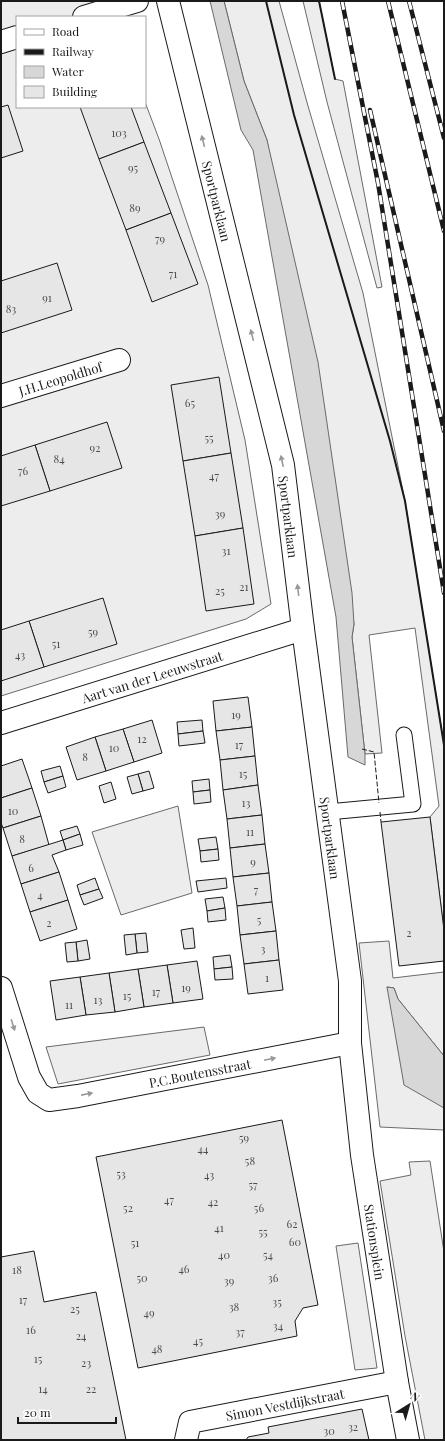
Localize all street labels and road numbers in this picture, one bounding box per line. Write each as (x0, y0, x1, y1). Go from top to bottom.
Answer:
street label: Sportparklaan (199, 159, 236, 243)
street label: J.H.Leopoldhof (15, 357, 106, 399)
street label: Sportparklaan (276, 474, 303, 559)
street label: Aart van der Leeuwstraat (78, 646, 225, 706)
street label: Sportparklaan (317, 796, 345, 880)
street label: P.C.Boutensstraat (147, 1054, 253, 1091)
street label: Stationsplein (361, 1203, 390, 1281)
street label: Simon Vestdijkstraat (224, 1384, 346, 1423)

